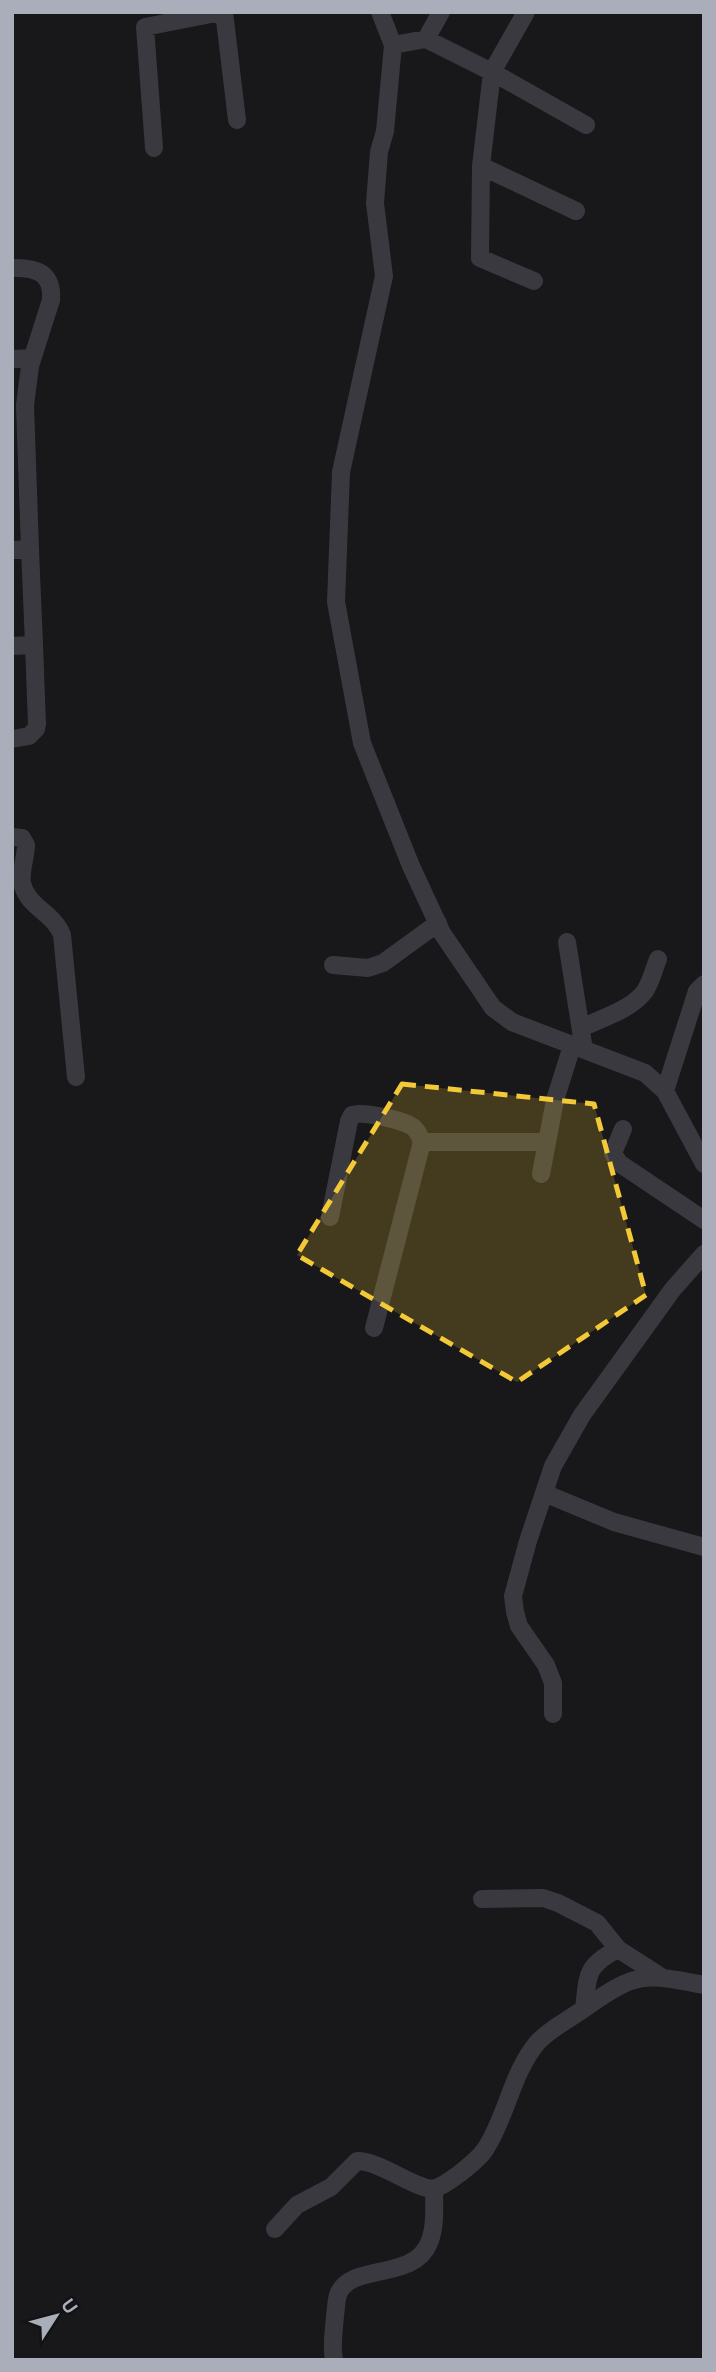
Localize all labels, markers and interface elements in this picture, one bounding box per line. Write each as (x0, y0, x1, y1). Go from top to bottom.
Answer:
north arrow (21, 2281, 91, 2351)
text: U (55, 2294, 83, 2319)

